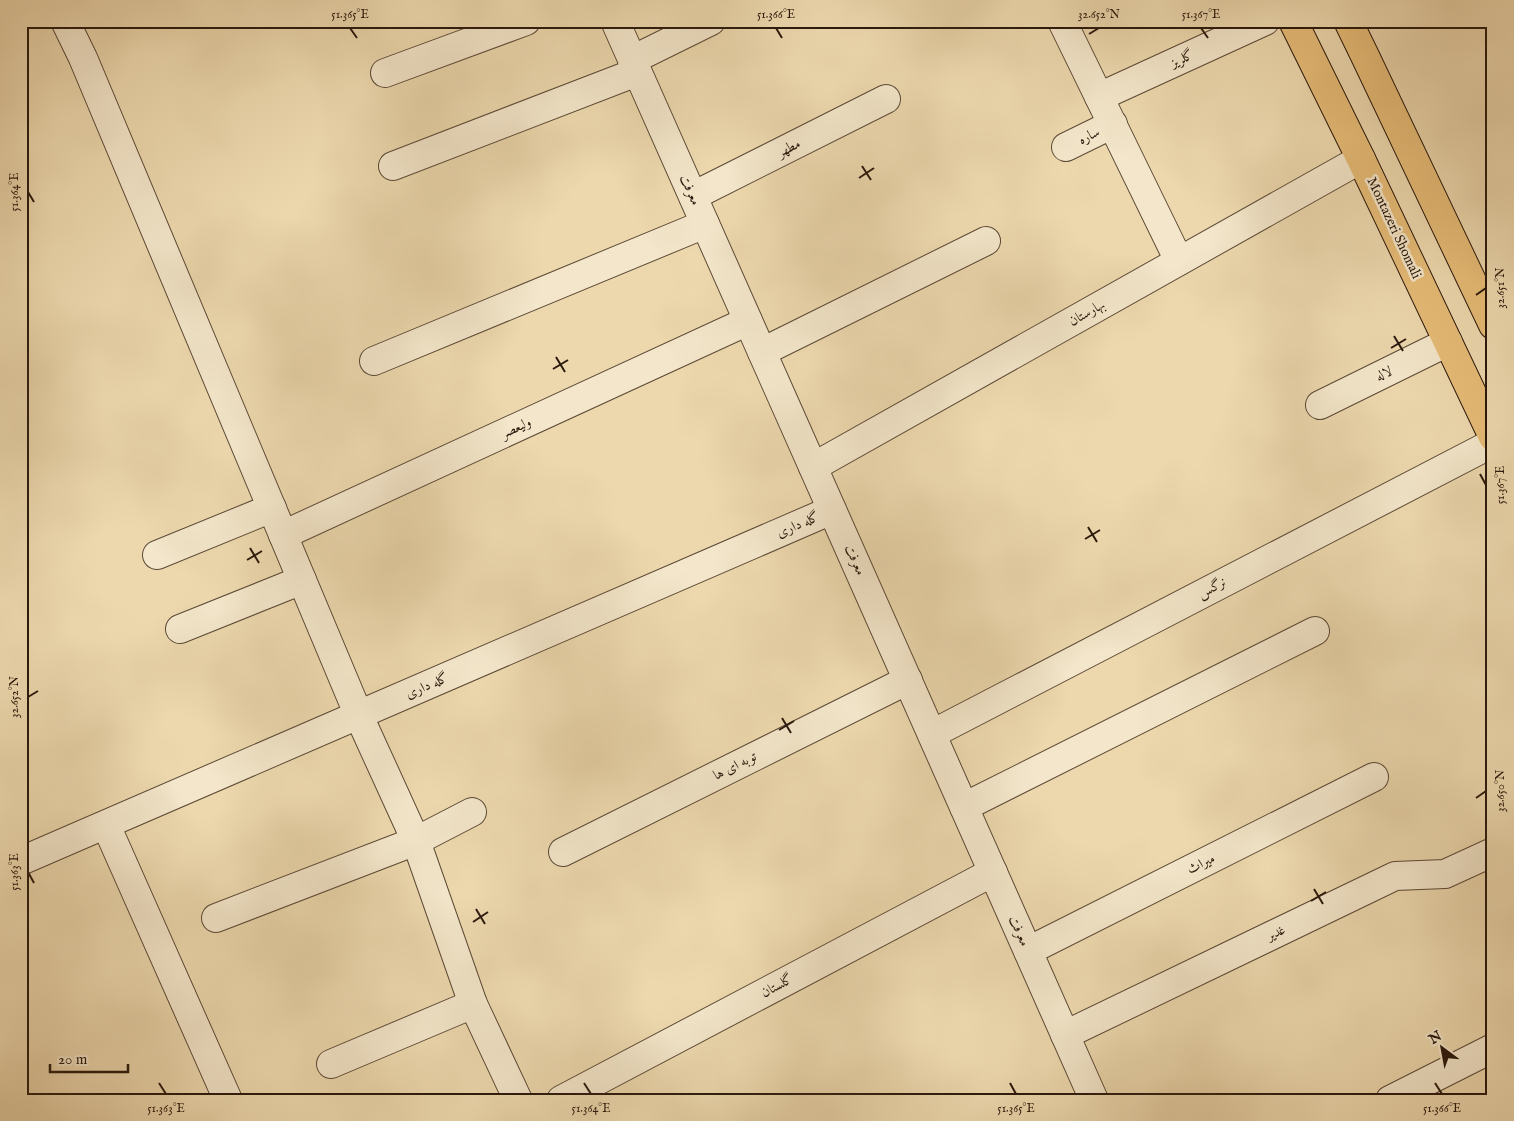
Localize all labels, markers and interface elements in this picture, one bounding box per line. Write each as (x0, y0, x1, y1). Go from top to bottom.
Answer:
text: 51.365°E (331, 7, 369, 22)
text: 51.366°E (757, 7, 795, 22)
text: 32.652°N (1078, 7, 1121, 22)
text: 51.367°E (1182, 7, 1220, 22)
street label: گلریز (1166, 46, 1196, 73)
street label: ساره (1075, 123, 1103, 149)
street label: مطهر (773, 135, 804, 162)
street label: معرفت (675, 172, 705, 208)
text: 51.364°E (7, 173, 22, 211)
street label: Montazeri Shomali (1363, 174, 1426, 282)
text: 32.651°N (1493, 267, 1508, 308)
street label: بهارستان (1066, 296, 1108, 330)
street label: لاله (1373, 362, 1395, 386)
street label: ولیعصر (496, 413, 534, 444)
text: 51.367°E (1493, 466, 1508, 504)
street label: گله داری (774, 508, 822, 542)
street label: معرفت (840, 542, 870, 578)
street label: نرگس (1195, 573, 1229, 603)
street label: گله داری (403, 669, 451, 703)
text: 32.652°N (7, 675, 22, 718)
street label: توبه ای ها (710, 747, 760, 784)
text: 32.650°N (1493, 769, 1508, 812)
street label: میراث (1184, 849, 1218, 879)
text: 51.363°E (7, 853, 22, 891)
street label: معرفت (1004, 913, 1034, 949)
street label: غدیر (1262, 921, 1288, 946)
street label: گلستان (758, 970, 796, 1002)
north arrow (1416, 1024, 1466, 1074)
text: N (1425, 1027, 1446, 1049)
scale bar (50, 1041, 128, 1073)
text: 20 m (58, 1050, 88, 1069)
text: 51.363°E (147, 1101, 185, 1116)
text: 51.364°E (572, 1101, 610, 1116)
text: 51.365°E (997, 1101, 1035, 1116)
text: 51.366°E (1423, 1101, 1461, 1116)

